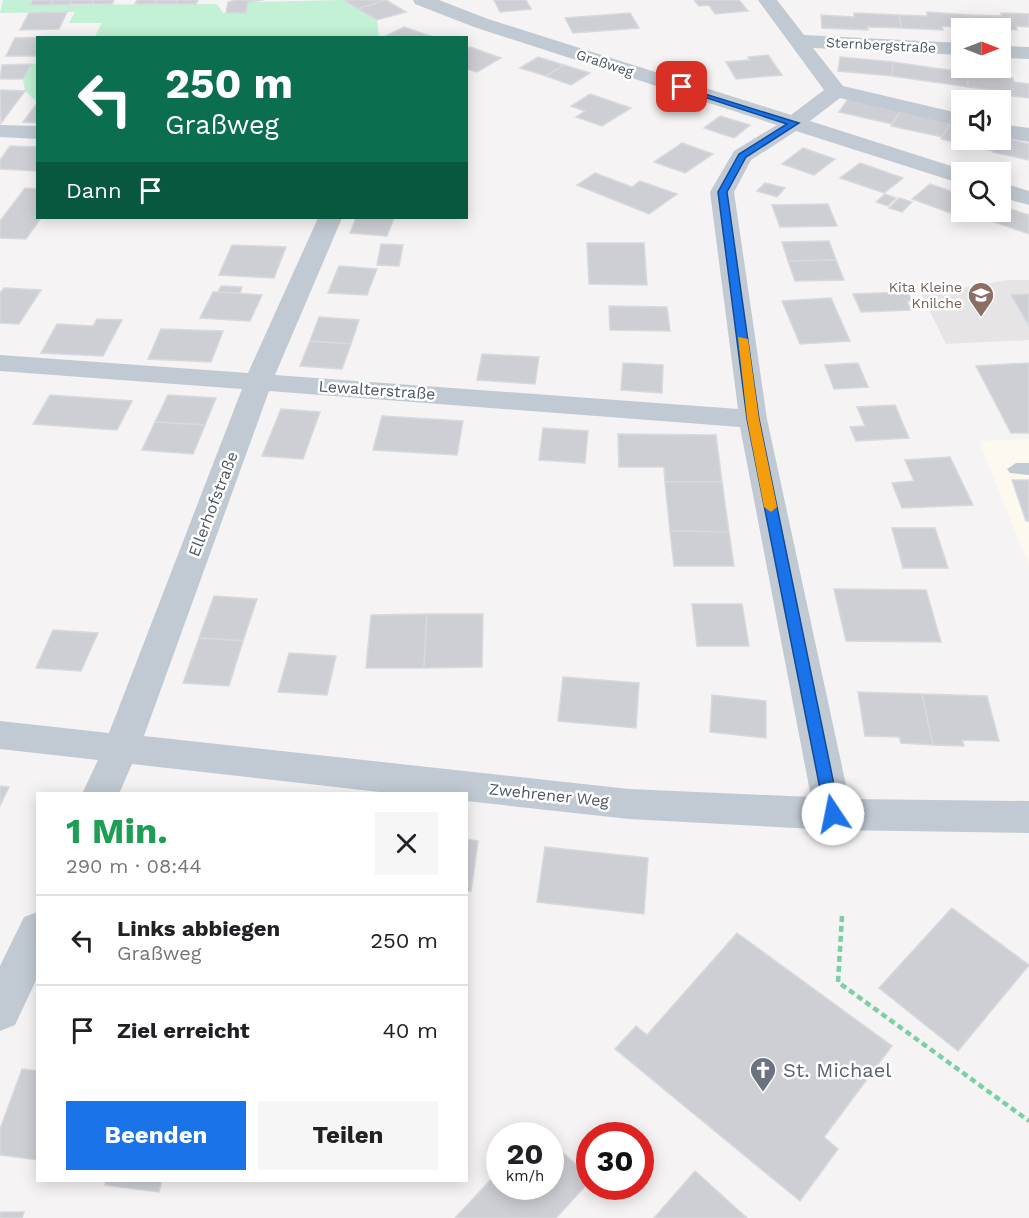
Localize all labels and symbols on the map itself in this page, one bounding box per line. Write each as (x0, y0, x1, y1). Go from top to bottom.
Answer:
north arrow (951, 18, 1011, 78)
street label: Sternbergstraße (825, 34, 937, 56)
street label: Graßweg (574, 46, 636, 80)
pin (656, 61, 707, 112)
place label: Kita Kleine Knilche (889, 279, 962, 311)
school or university icon: Kita Kleine Knilche (966, 280, 996, 318)
street label: Lewalterstraße (318, 376, 436, 404)
street label: Ellerhofstraße (184, 449, 242, 559)
street label: Zwehrener Weg (488, 779, 610, 811)
position arrow (801, 782, 865, 846)
church icon: St. Michael (748, 1055, 778, 1093)
place label: St. Michael (783, 1058, 891, 1082)
speed limit sign: 30 (576, 1122, 654, 1200)

